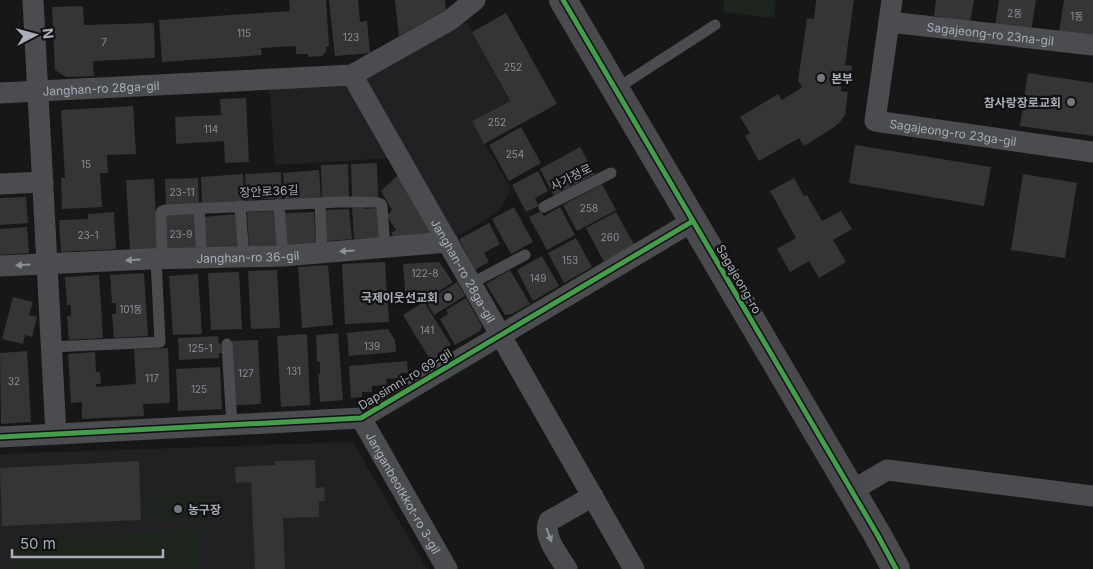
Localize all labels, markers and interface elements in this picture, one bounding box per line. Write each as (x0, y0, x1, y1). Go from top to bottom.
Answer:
house number: 2동 (1007, 7, 1023, 19)
north arrow (10, 10, 60, 60)
house number: 1동 (1070, 10, 1084, 22)
street label: Sagajeong-ro 23na-gil (926, 19, 1055, 48)
text: N (39, 27, 57, 40)
house number: 115 (237, 27, 251, 39)
house number: 123 (343, 31, 359, 43)
house number: 7 (101, 36, 107, 48)
house number: 252 (504, 61, 522, 73)
place label: 본부 (831, 71, 853, 86)
marker: 본부 (815, 72, 827, 84)
street label: Janghan-ro 28ga-gil (42, 77, 160, 98)
place label: 참사랑장로교회 (984, 95, 1061, 110)
marker: 참사랑장로교회 (1065, 96, 1077, 108)
house number: 252 (488, 116, 506, 128)
street label: Sagajeong-ro 23ga-gil (889, 116, 1018, 149)
house number: 114 (204, 123, 218, 135)
house number: 254 (506, 148, 524, 160)
house number: 15 (81, 158, 91, 170)
street label: 사가정로 (548, 160, 594, 194)
street label: 장안로36길 (239, 182, 299, 200)
house number: 23-11 (169, 186, 195, 198)
house number: 258 (580, 202, 598, 214)
street label: Janghan-ro 28ga-gil (428, 216, 499, 325)
house number: 23-9 (169, 228, 193, 240)
house number: 23-1 (78, 229, 98, 241)
house number: 260 (601, 231, 619, 243)
street label: Sagajeong-ro (713, 242, 765, 316)
street label: Janghan-ro 36-gil (196, 247, 300, 265)
one-way arrow (339, 248, 355, 256)
house number: 153 (562, 254, 578, 266)
one-way arrow (124, 256, 140, 264)
one-way arrow (15, 262, 31, 270)
house number: 122-8 (411, 267, 439, 279)
house number: 149 (530, 272, 546, 284)
place label: 국제이웃선교회 (361, 290, 438, 305)
marker: 국제이웃선교회 (442, 291, 454, 303)
house number: 101동 (119, 303, 143, 315)
house number: 141 (420, 324, 434, 336)
house number: 139 (364, 340, 380, 352)
house number: 125-1 (188, 342, 212, 354)
street label: Dapsimni-ro 69-gil (355, 345, 455, 413)
house number: 131 (287, 365, 301, 377)
house number: 127 (238, 367, 254, 379)
house number: 117 (145, 372, 159, 384)
house number: 32 (8, 375, 20, 387)
house number: 125 (191, 383, 207, 395)
street label: Janganbeotkkot-ro 3-gil (363, 429, 444, 556)
place label: 농구장 (188, 502, 221, 517)
marker: 농구장 (172, 503, 184, 515)
scale bar (12, 526, 164, 558)
one-way arrow (545, 528, 553, 543)
text: 50 m (20, 534, 56, 553)

